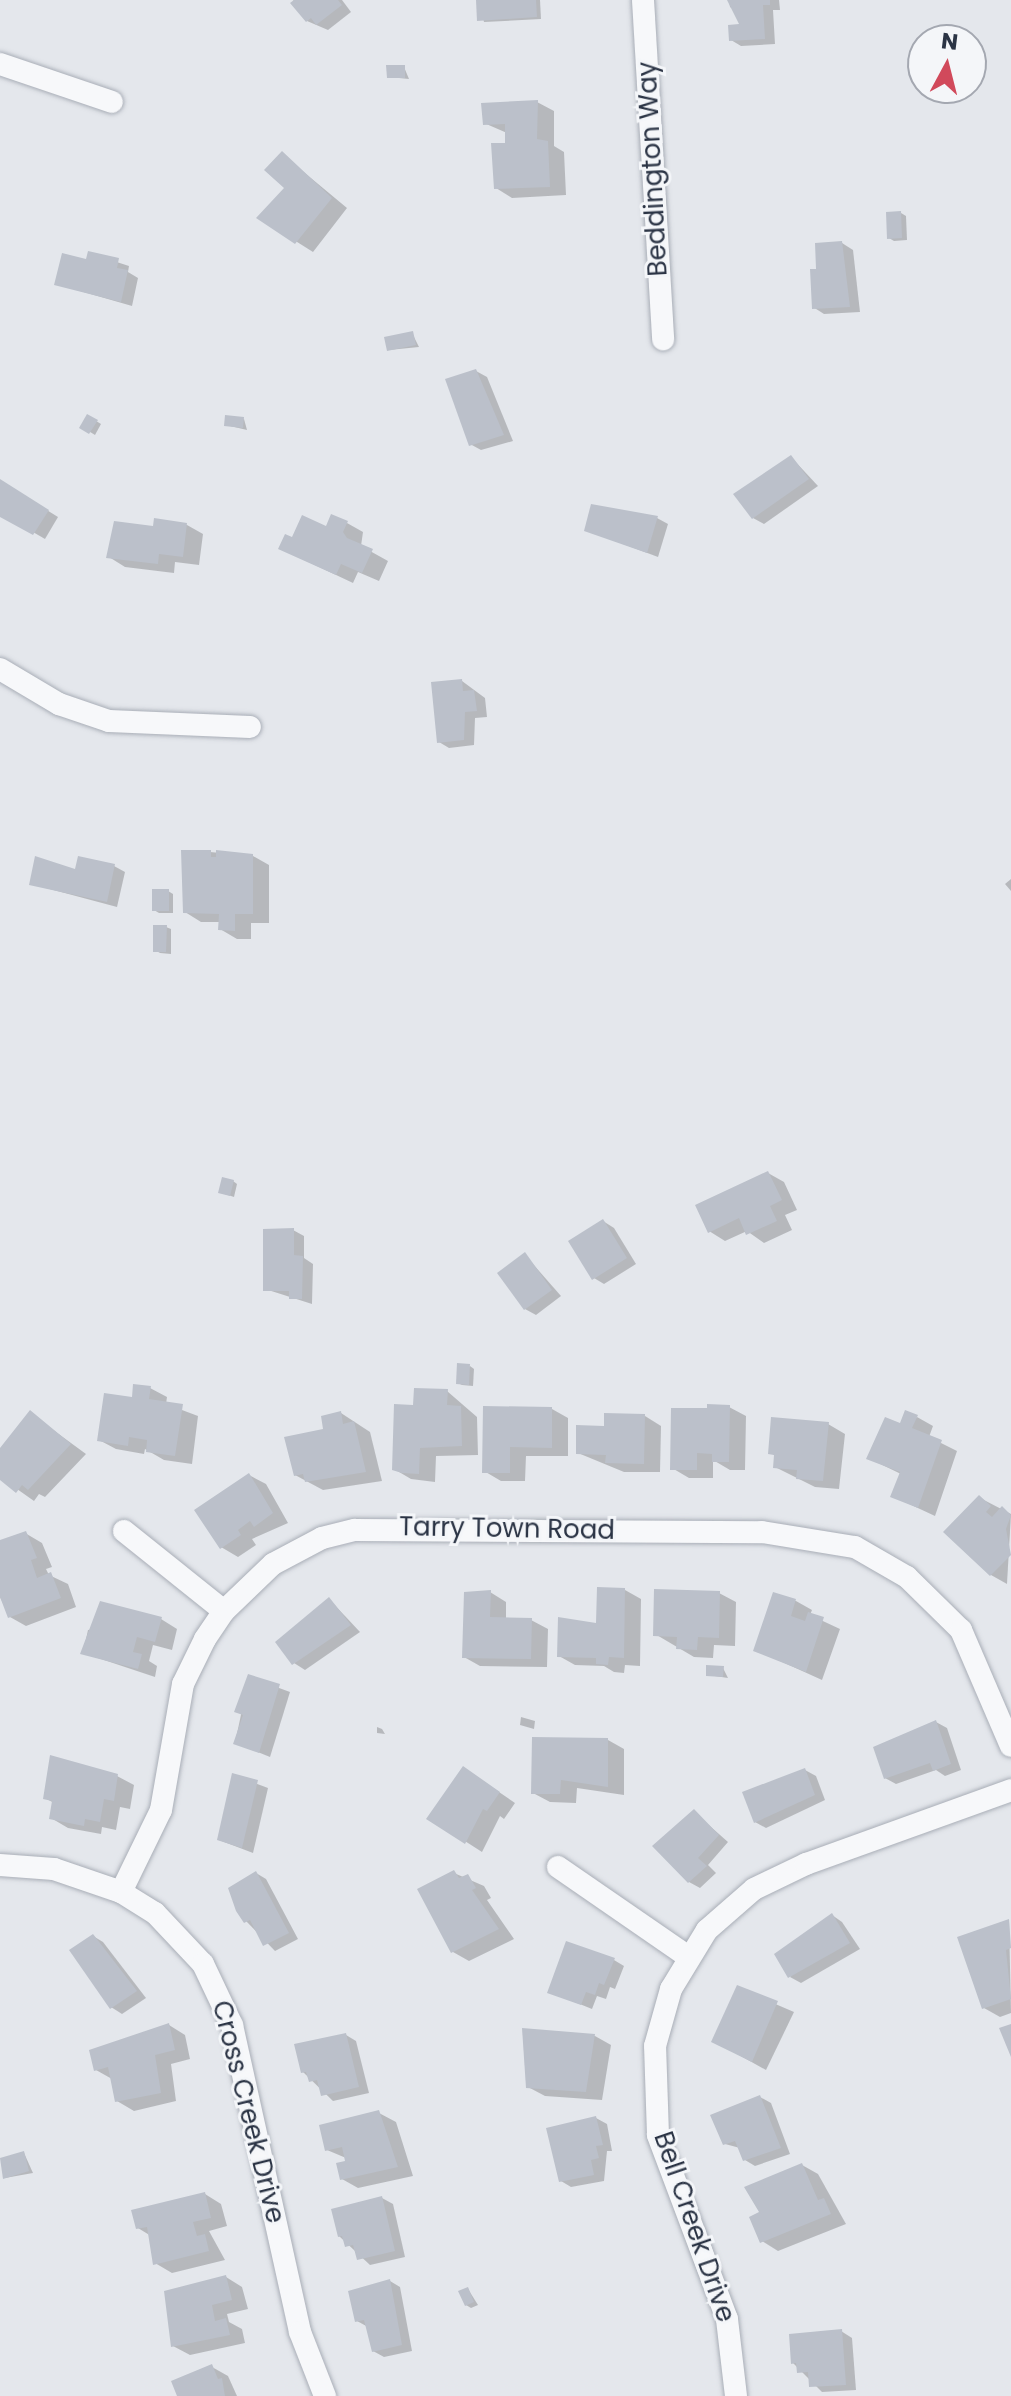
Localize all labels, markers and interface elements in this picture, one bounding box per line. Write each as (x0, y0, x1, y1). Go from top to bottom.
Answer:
north arrow (907, 24, 987, 104)
text: N (940, 25, 960, 58)
street label: Beddington Way (632, 61, 674, 277)
street label: Tarry Town Road (399, 1512, 615, 1546)
street label: Cross Creek Drive (205, 1998, 291, 2226)
street label: Bell Creek Drive (647, 2128, 741, 2326)

